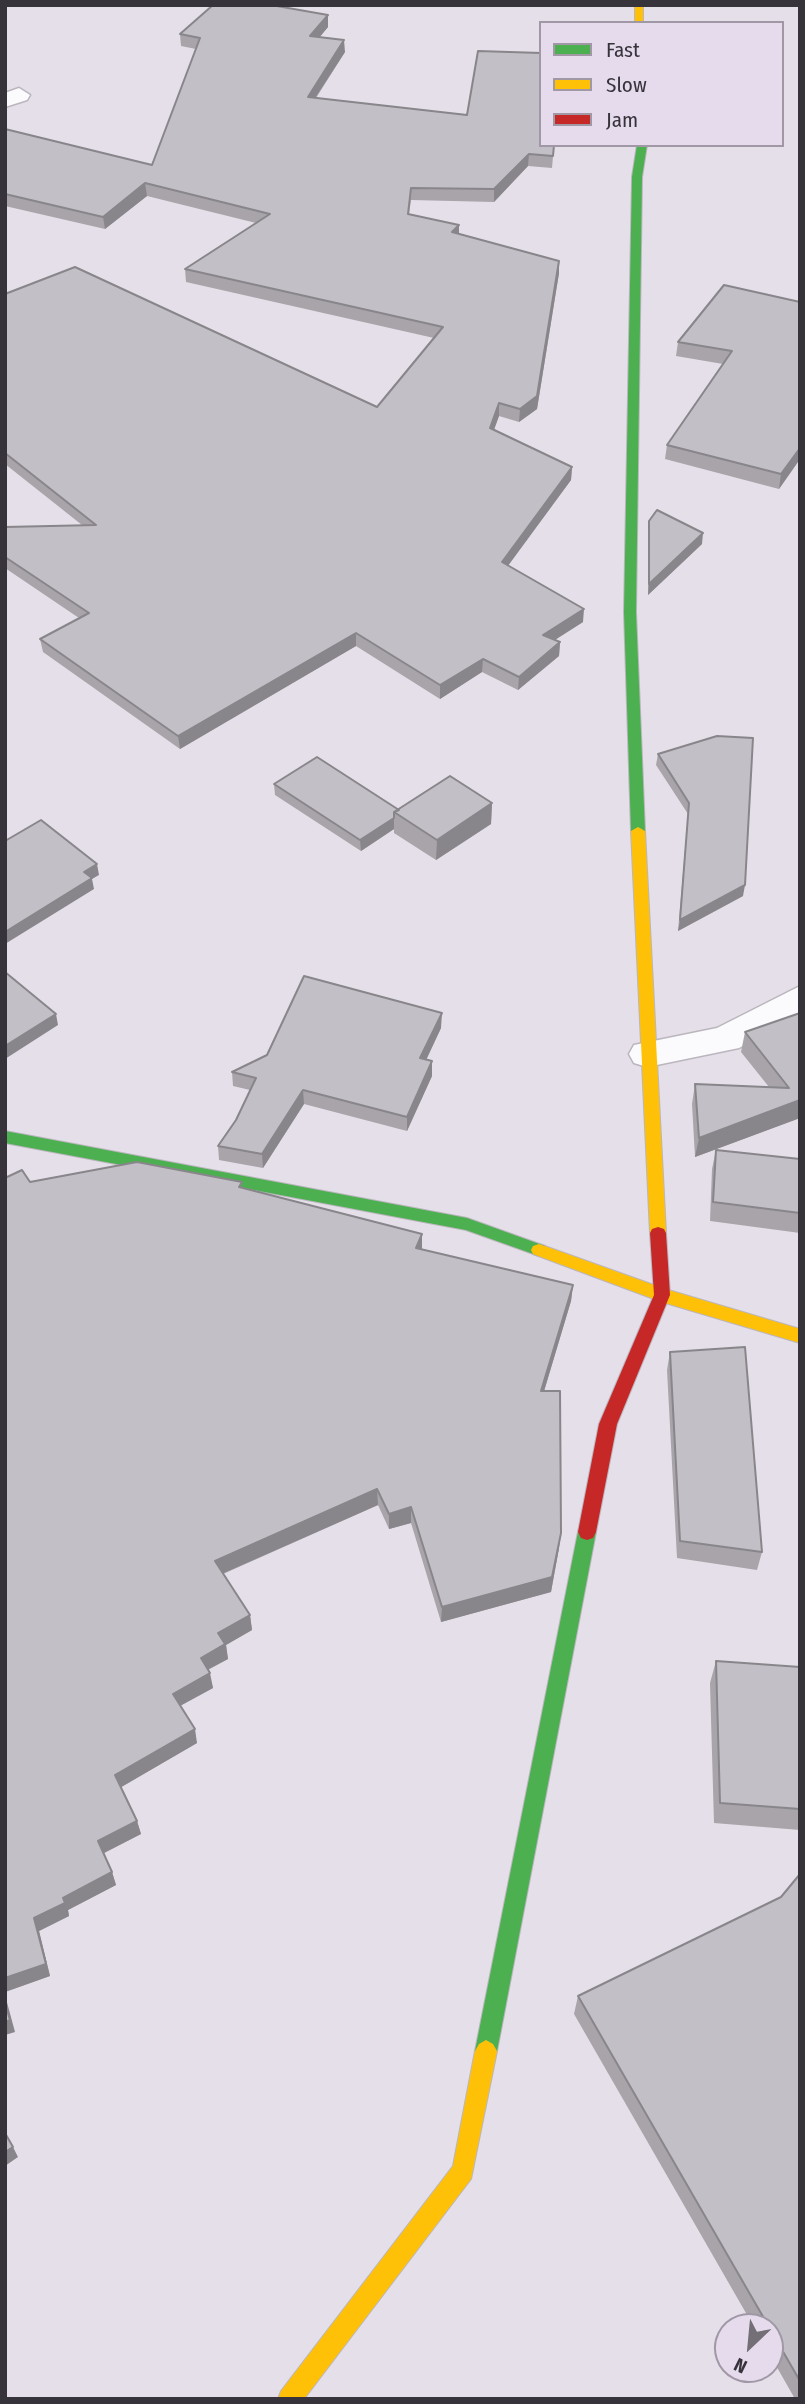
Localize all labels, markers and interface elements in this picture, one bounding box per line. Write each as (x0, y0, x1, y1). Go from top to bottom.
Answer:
legend (539, 21, 784, 147)
text: Fast (606, 37, 640, 63)
text: Slow (606, 72, 647, 98)
text: Jam (606, 107, 638, 133)
north arrow (714, 2313, 784, 2383)
text: N (730, 2353, 751, 2378)

